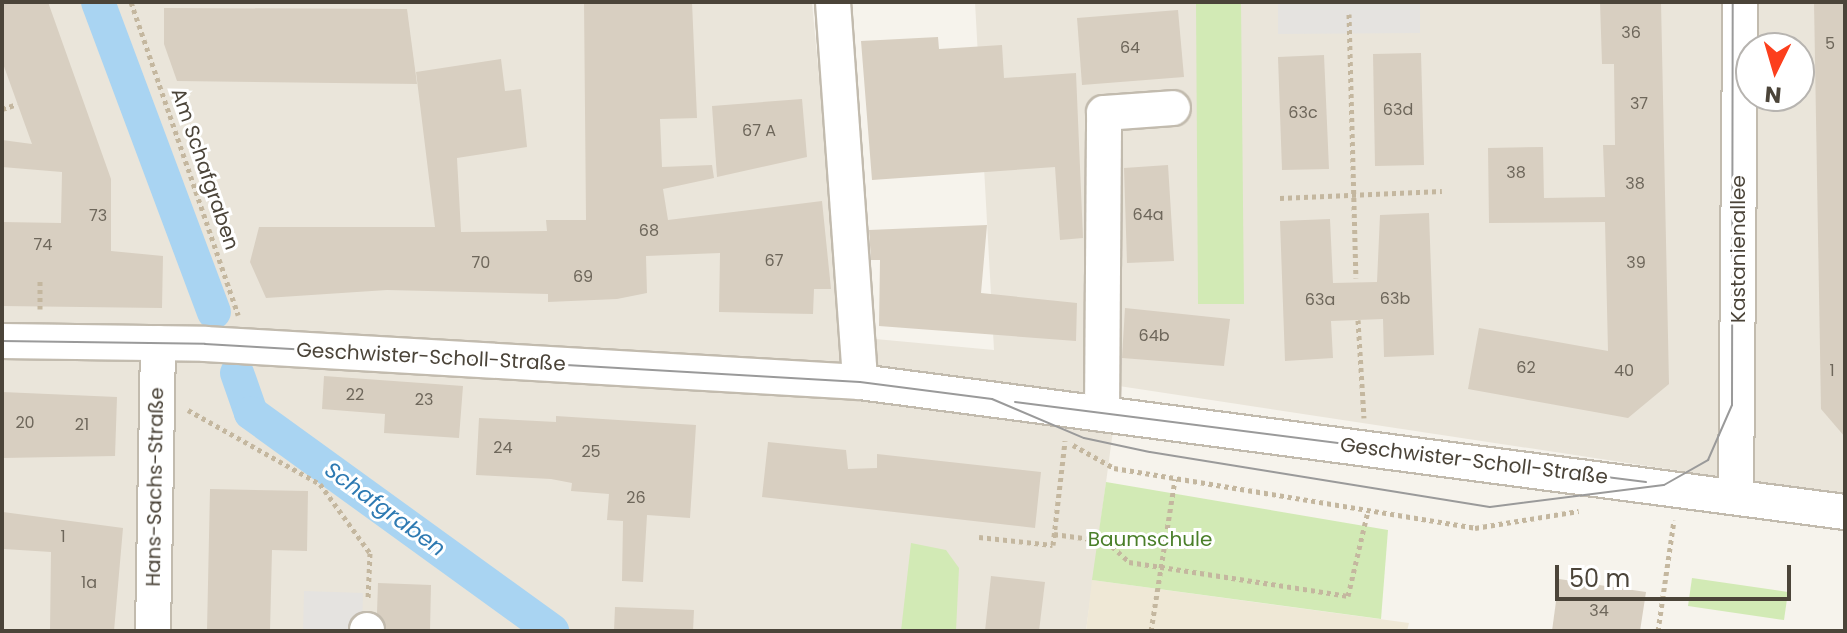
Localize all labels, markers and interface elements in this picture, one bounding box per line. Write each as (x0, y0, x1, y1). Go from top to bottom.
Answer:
house number: 36 (1621, 23, 1641, 43)
north arrow (1735, 32, 1815, 112)
house number: 5 (1825, 34, 1835, 54)
house number: 64 (1120, 38, 1140, 58)
text: N (1763, 78, 1783, 111)
street label: Am Schafgraben (166, 85, 244, 253)
house number: 37 (1630, 94, 1648, 114)
house number: 63d (1383, 100, 1413, 120)
house number: 63c (1288, 103, 1318, 123)
house number: 67 A (742, 121, 776, 141)
house number: 38 (1506, 163, 1526, 183)
house number: 38 (1625, 174, 1645, 194)
street label: Kastanienallee (1726, 175, 1750, 323)
house number: 64a (1132, 205, 1164, 225)
house number: 73 (89, 206, 107, 226)
house number: 68 (639, 221, 659, 241)
house number: 74 (34, 235, 52, 255)
house number: 67 (765, 251, 783, 271)
house number: 70 (472, 253, 490, 273)
house number: 39 (1626, 253, 1646, 273)
house number: 69 (573, 267, 593, 287)
house number: 63b (1380, 289, 1410, 309)
house number: 63a (1305, 290, 1335, 310)
house number: 64b (1138, 326, 1170, 346)
street label: Geschwister-Scholl-Straße (296, 338, 566, 376)
house number: 62 (1516, 358, 1536, 378)
house number: 40 (1614, 361, 1634, 381)
house number: 1 (1829, 361, 1835, 381)
house number: 22 (346, 385, 364, 405)
street label: Hans-Sachs-Straße (141, 387, 169, 587)
house number: 23 (415, 390, 433, 410)
house number: 20 (15, 413, 35, 433)
house number: 21 (75, 415, 89, 435)
street label: Geschwister-Scholl-Straße (1339, 433, 1609, 489)
house number: 24 (493, 438, 513, 458)
house number: 25 (581, 442, 601, 462)
water label: Schafgraben (319, 456, 451, 562)
house number: 26 (626, 488, 646, 508)
house number: 1 (60, 527, 66, 547)
park label: Baumschule (1088, 527, 1212, 551)
scale bar (1559, 549, 1795, 599)
text: 50 m (1569, 562, 1630, 595)
house number: 1a (81, 573, 97, 593)
house number: 34 (1589, 601, 1609, 621)

